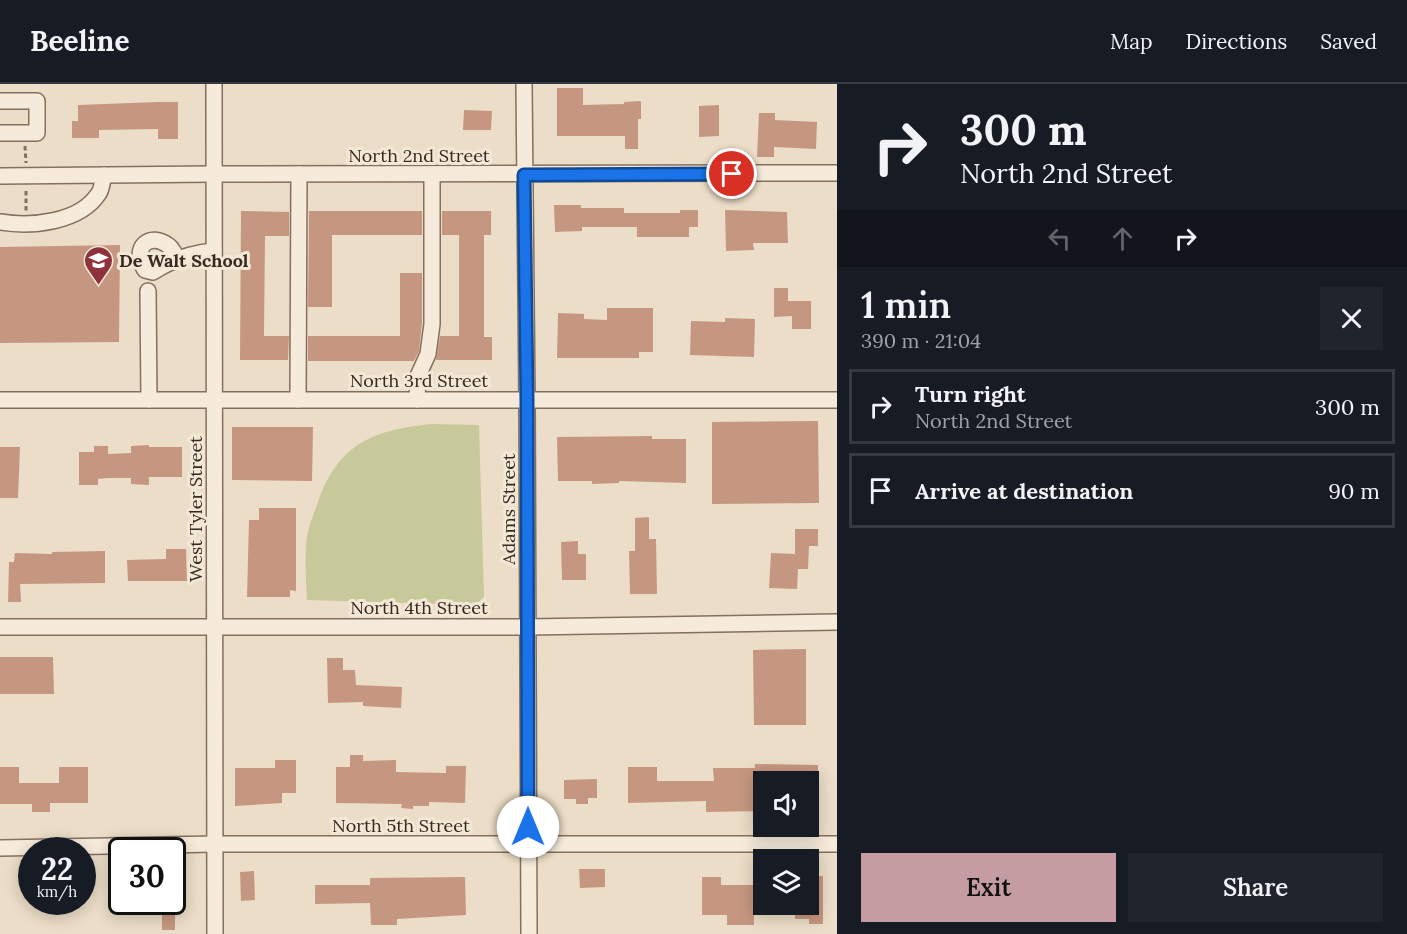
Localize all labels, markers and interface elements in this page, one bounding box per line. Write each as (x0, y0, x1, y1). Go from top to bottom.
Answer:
text: Beeline (30, 23, 129, 59)
text: Map (1110, 28, 1153, 55)
text: Directions (1186, 28, 1287, 55)
text: Saved (1320, 28, 1377, 55)
text: 300 m (960, 103, 1087, 157)
icon: right (861, 108, 939, 186)
street label: North 2nd Street (348, 144, 490, 167)
pin (706, 148, 757, 199)
text: North 2nd Street (960, 156, 1172, 190)
icon: arrive (715, 157, 748, 190)
icon: left (1043, 222, 1076, 255)
icon: ahead (1106, 222, 1139, 255)
icon: right (1169, 222, 1202, 255)
school or university icon: De Walt School (82, 244, 114, 286)
place label: De Walt School (119, 249, 249, 272)
text: 1 min (861, 282, 951, 328)
button: close (1320, 287, 1383, 350)
text: 390 m · 21:04 (861, 328, 981, 353)
street label: North 3rd Street (350, 369, 488, 392)
text: Turn right (915, 380, 1026, 408)
icon: right (864, 390, 897, 423)
text: 300 m (1315, 393, 1380, 421)
text: North 2nd Street (915, 408, 1072, 433)
street label: West Tyler Street (184, 436, 207, 582)
street label: Adams Street (497, 453, 520, 566)
icon: arrive (864, 474, 897, 507)
text: Arrive at destination (915, 477, 1133, 505)
text: 90 m (1328, 477, 1380, 505)
street label: North 4th Street (350, 596, 488, 619)
map controls (753, 771, 819, 915)
button: sound (753, 771, 819, 837)
position arrow (496, 795, 560, 859)
street label: North 5th Street (332, 814, 470, 837)
speed limit sign: 30 (108, 837, 186, 915)
button: layers (753, 849, 819, 915)
text: 22 (41, 850, 73, 888)
button: Exit (861, 853, 1116, 922)
button: Share (1128, 853, 1383, 922)
text: km/h (37, 882, 77, 901)

